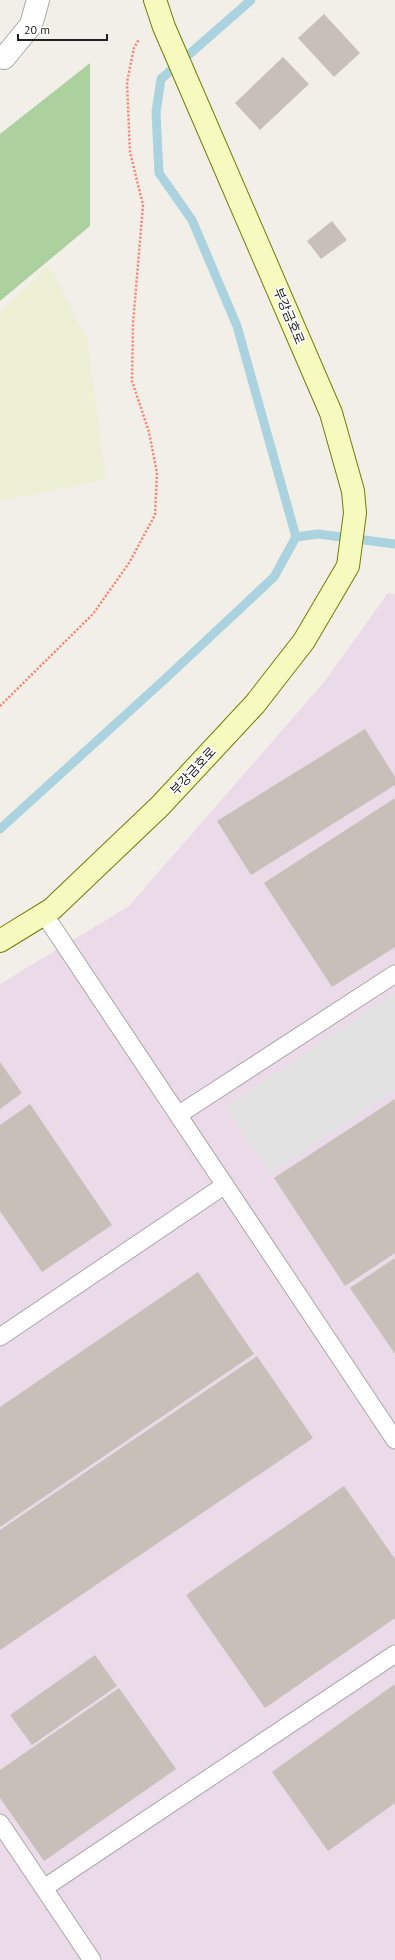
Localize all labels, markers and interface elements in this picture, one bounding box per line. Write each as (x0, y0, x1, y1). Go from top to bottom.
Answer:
scale bar (18, 16, 107, 42)
text: 20 m (24, 22, 50, 37)
street label: 부강금호로 (269, 285, 309, 347)
street label: 부강금호로 (166, 743, 220, 799)

